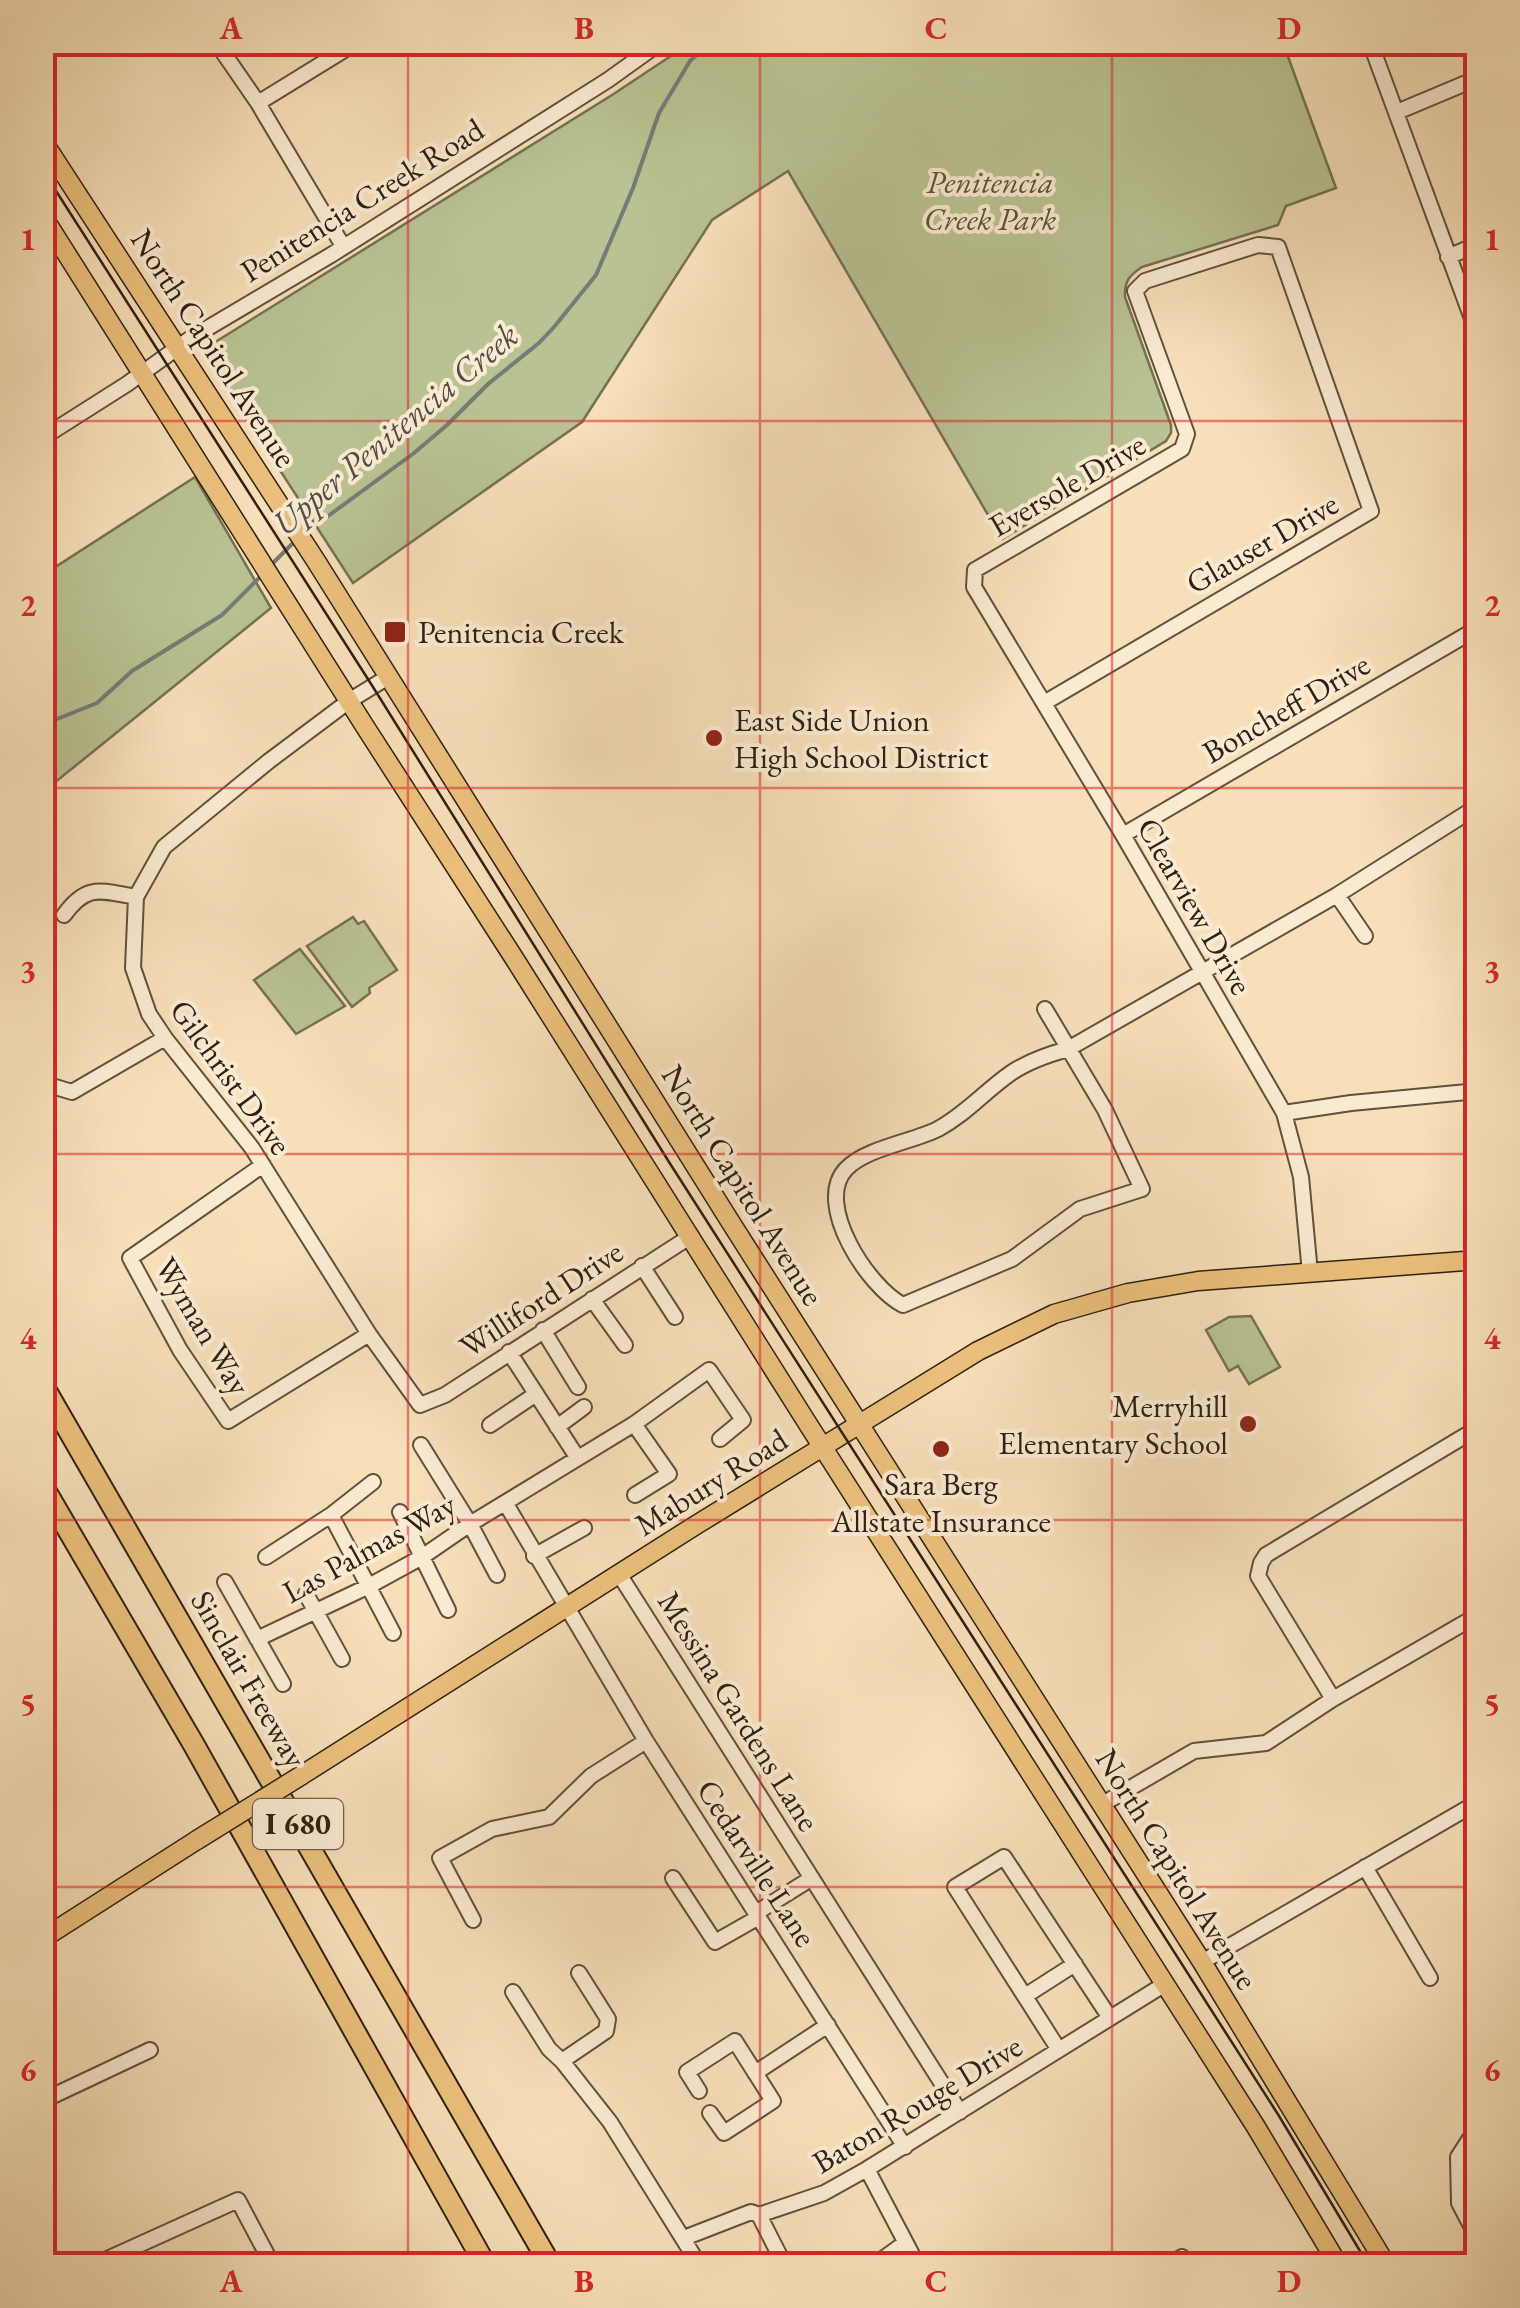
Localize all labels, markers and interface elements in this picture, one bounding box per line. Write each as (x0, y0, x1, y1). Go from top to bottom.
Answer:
text: A (218, 7, 243, 49)
text: B (574, 7, 594, 49)
text: C (925, 7, 947, 49)
text: D (1277, 7, 1301, 49)
street label: Penitencia Creek Road (232, 108, 492, 292)
park label: Penitencia Creek Park (924, 161, 1057, 240)
text: 1 (20, 218, 36, 260)
text: 1 (1484, 218, 1500, 260)
street label: North Capitol Avenue (121, 221, 307, 475)
water label: Upper Penitencia Creek (262, 312, 528, 546)
street label: Eversole Drive (981, 423, 1153, 547)
street label: Glauser Drive (1178, 483, 1346, 603)
text: 2 (20, 584, 37, 626)
text: 2 (1484, 584, 1501, 626)
place label: Penitencia Creek (418, 611, 625, 653)
marker: Penitencia Creek (382, 619, 408, 645)
street label: Boncheff Drive (1195, 643, 1377, 773)
place label: East Side Union High School District (734, 699, 988, 778)
marker: East Side Union High School District (703, 727, 725, 749)
street label: Clearview Drive (1127, 810, 1263, 1002)
text: 3 (20, 950, 36, 992)
text: 3 (1484, 950, 1500, 992)
street label: Gilchrist Drive (161, 991, 301, 1163)
street label: North Capitol Avenue (652, 1057, 834, 1313)
street label: Williford Drive (451, 1231, 631, 1367)
street label: Wyman Way (145, 1249, 261, 1404)
text: 4 (20, 1317, 38, 1359)
text: 4 (1484, 1317, 1502, 1359)
place label: Merryhill Elementary School (998, 1385, 1228, 1464)
marker: Merryhill Elementary School (1237, 1413, 1259, 1435)
street label: Mabury Road (627, 1418, 796, 1545)
marker: Sara Berg Allstate Insurance (930, 1438, 952, 1460)
place label: Sara Berg Allstate Insurance (830, 1463, 1051, 1542)
street label: Las Palmas Way (275, 1483, 464, 1613)
street label: Sinclair Freeway (181, 1583, 317, 1776)
street label: Messina Gardens Lane (648, 1583, 830, 1839)
text: 5 (20, 1683, 36, 1725)
text: 5 (1484, 1683, 1500, 1725)
street label: North Capitol Avenue (1086, 1741, 1268, 1997)
street label: Cedarville Lane (687, 1771, 827, 1955)
road number: I 680 (253, 1799, 343, 1849)
street label: Baton Rouge Drive (804, 2025, 1030, 2183)
text: 6 (20, 2049, 37, 2091)
text: 6 (1484, 2049, 1501, 2091)
text: A (218, 2260, 243, 2302)
text: B (574, 2260, 594, 2302)
text: C (925, 2260, 947, 2302)
text: D (1277, 2260, 1301, 2302)

